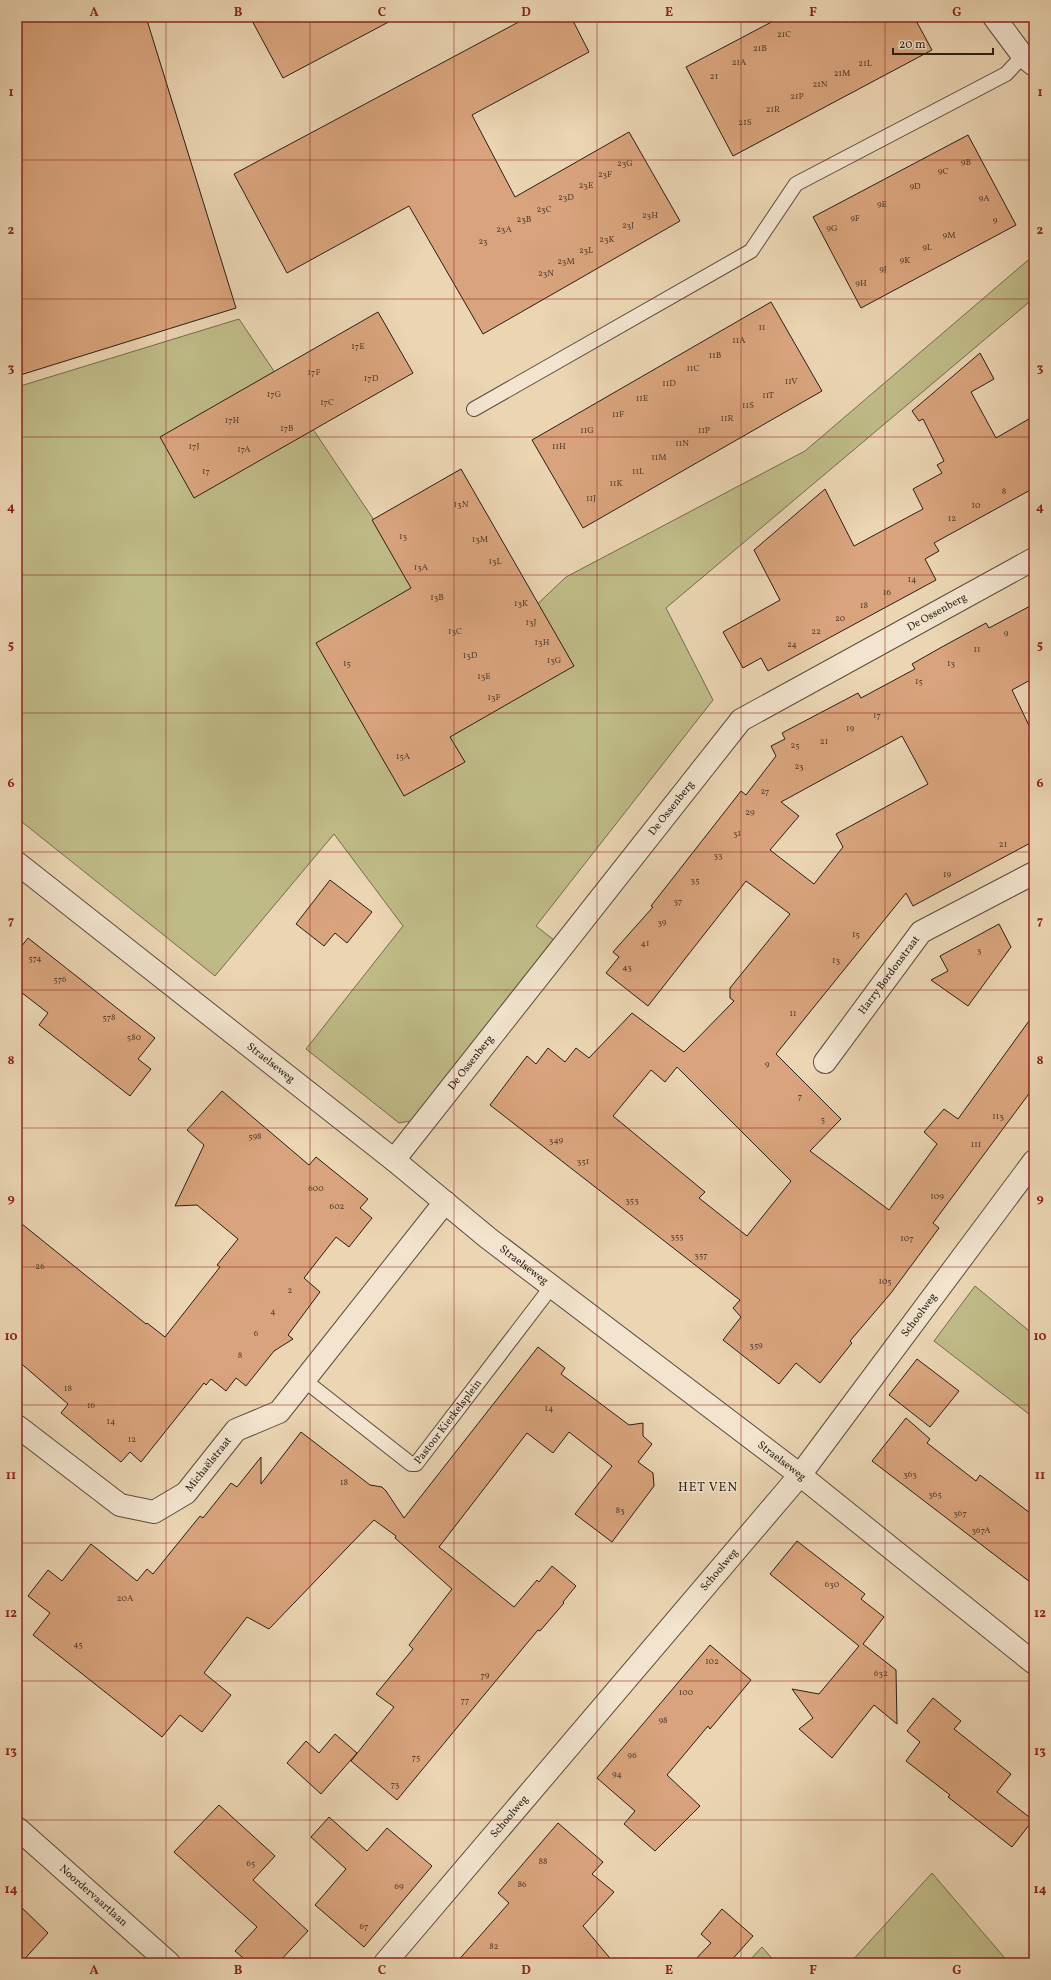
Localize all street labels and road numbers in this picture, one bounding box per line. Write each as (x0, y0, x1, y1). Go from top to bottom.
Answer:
street label: De Ossenberg (904, 590, 970, 635)
street label: De Ossenberg (645, 777, 698, 839)
street label: Harry Bordonstraat (855, 932, 923, 1018)
street label: De Ossenberg (444, 1032, 497, 1093)
street label: Straelseweg (243, 1039, 298, 1087)
street label: Straelseweg (496, 1242, 552, 1289)
street label: Schoolweg (898, 1290, 941, 1340)
street label: Pastoor Kierkelsplein (411, 1376, 486, 1467)
street label: Michaëlstraat (182, 1434, 235, 1495)
street label: Straelseweg (754, 1438, 810, 1485)
street label: Schoolweg (697, 1545, 742, 1594)
street label: Schoolweg (487, 1792, 532, 1841)
street label: Noordervaartlaan (56, 1861, 131, 1930)

